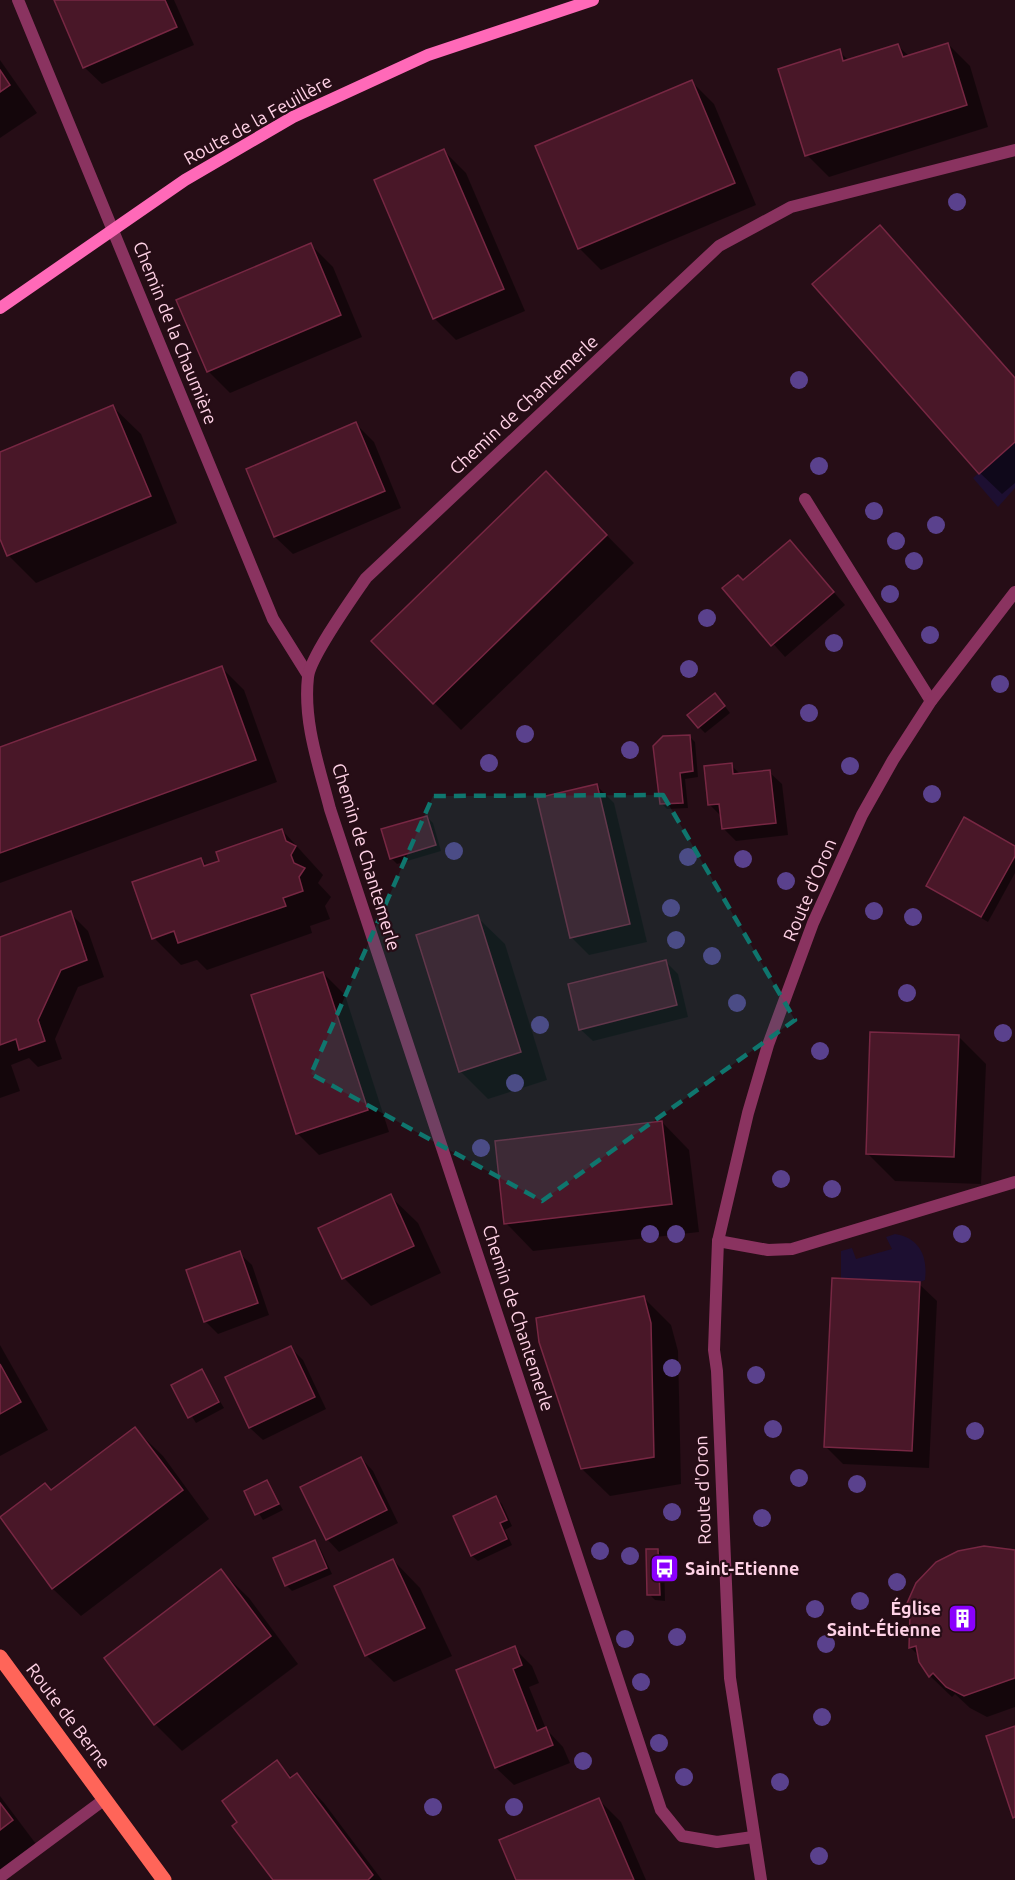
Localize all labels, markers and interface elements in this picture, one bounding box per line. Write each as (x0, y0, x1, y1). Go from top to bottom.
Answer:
street label: Route de la Feuillère (180, 70, 335, 168)
street label: Chemin de la Chaumière (130, 238, 222, 427)
street label: Chemin de Chantemerle (445, 330, 601, 478)
street label: Chemin de Chantemerle (329, 761, 405, 953)
street label: Route d'Oron (779, 835, 840, 944)
street label: Chemin de Chantemerle (479, 1222, 559, 1413)
street label: Route d'Oron (690, 1435, 714, 1545)
bus stop icon: Saint-Etienne (648, 1553, 680, 1585)
place label: Saint-Etienne (685, 1558, 799, 1578)
place label: Église Saint-Étienne (827, 1597, 941, 1639)
building icon: Église Saint-Étienne (946, 1603, 978, 1635)
street label: Route de Berne (23, 1659, 115, 1772)

